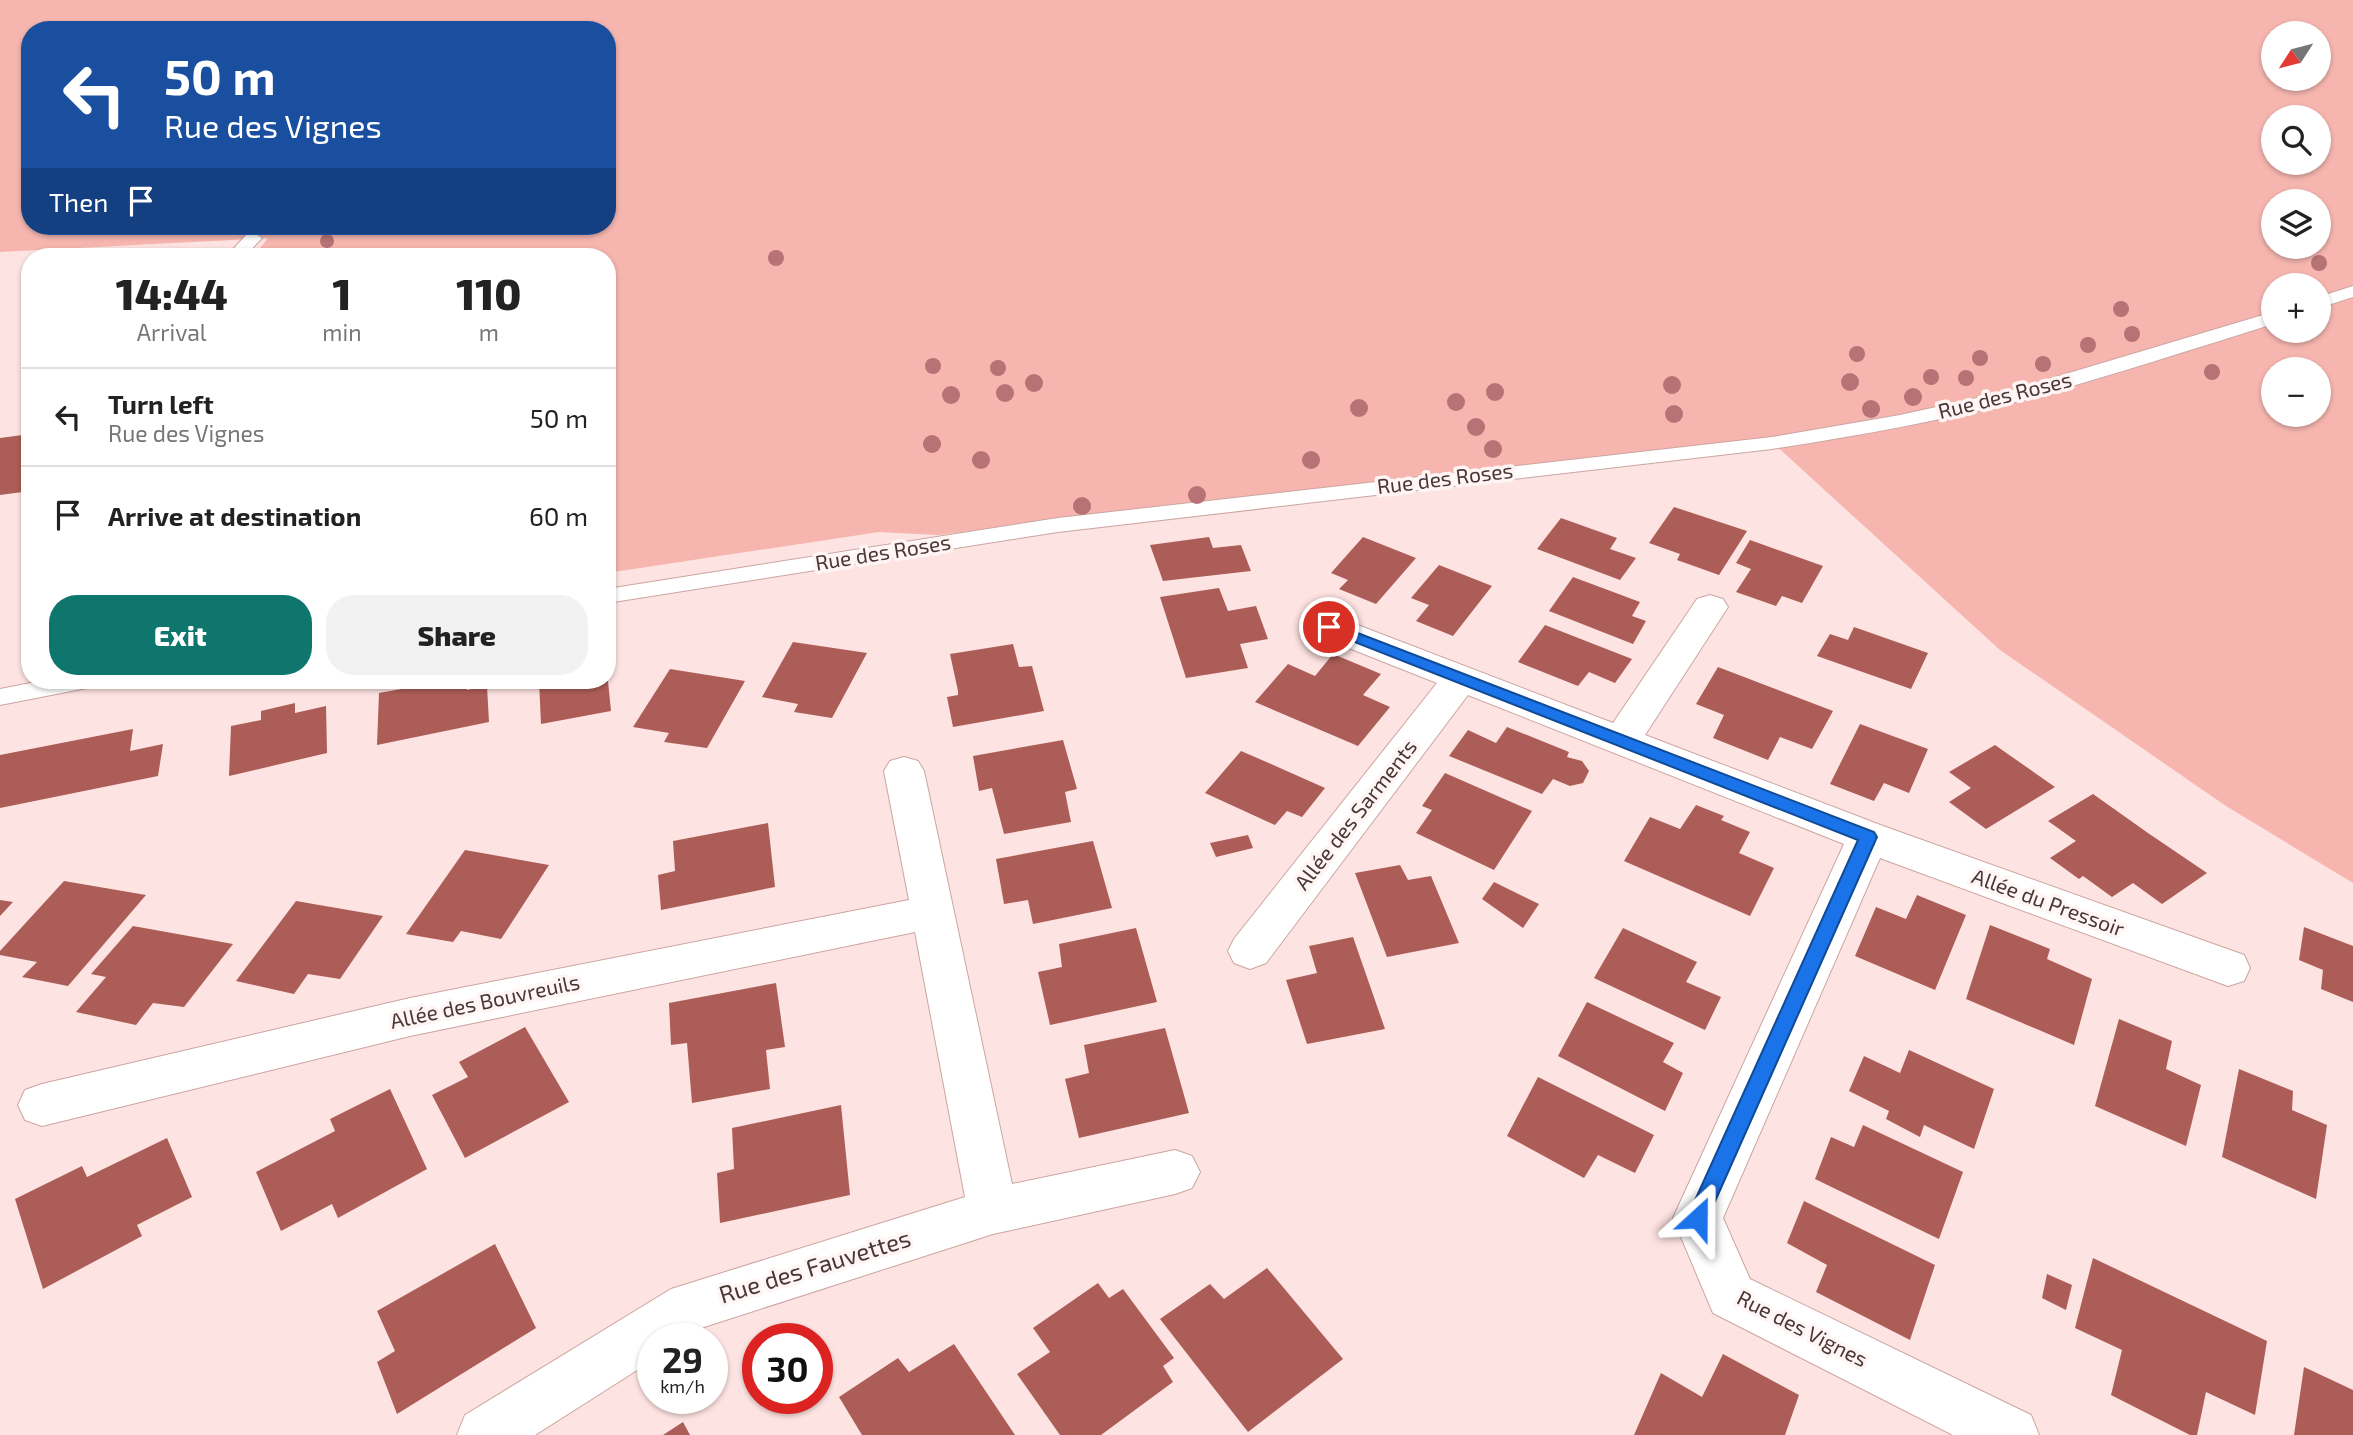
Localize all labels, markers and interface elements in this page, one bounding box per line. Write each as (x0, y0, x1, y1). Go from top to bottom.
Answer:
north arrow (2261, 21, 2331, 91)
map controls (2261, 21, 2331, 427)
text: 50 m (164, 46, 276, 105)
icon: left (49, 49, 140, 140)
button: search (2261, 105, 2331, 175)
text: Rue des Vignes (164, 106, 382, 144)
icon: arrive (122, 182, 160, 220)
text: Then (49, 186, 108, 217)
button: layers (2261, 189, 2331, 259)
text: 14:44 (116, 268, 228, 318)
text: 1 (332, 268, 351, 318)
text: 110 (456, 268, 521, 318)
button: + (2261, 273, 2331, 343)
text: Arrival (137, 318, 207, 346)
text: min (322, 318, 362, 346)
text: m (479, 318, 499, 346)
button: − (2261, 357, 2331, 427)
street label: Rue des Roses (1935, 366, 2074, 423)
text: Turn left (108, 388, 214, 419)
icon: left (49, 398, 87, 436)
text: 50 m (530, 402, 588, 433)
text: Rue des Vignes (108, 419, 265, 447)
street label: Rue des Roses (1375, 457, 1514, 498)
icon: arrive (49, 496, 87, 534)
text: Arrive at destination (108, 500, 361, 531)
text: 60 m (529, 500, 588, 531)
street label: Rue des Roses (813, 528, 952, 575)
button: Exit (49, 595, 312, 675)
button: Share (326, 595, 588, 675)
pin (1299, 597, 1359, 657)
icon: arrive (1310, 608, 1348, 646)
street label: Allée des Sarments (1288, 734, 1421, 894)
street label: Allée du Pressoir (1969, 862, 2129, 941)
street label: Allée des Bouvreuils (388, 968, 582, 1033)
position arrow (1661, 1181, 1735, 1255)
street label: Rue des Fauvettes (715, 1223, 914, 1309)
street label: Rue des Vignes (1733, 1284, 1872, 1371)
speed limit sign: 30 (742, 1323, 833, 1414)
text: 29 (662, 1338, 703, 1380)
text: km/h (660, 1375, 705, 1397)

